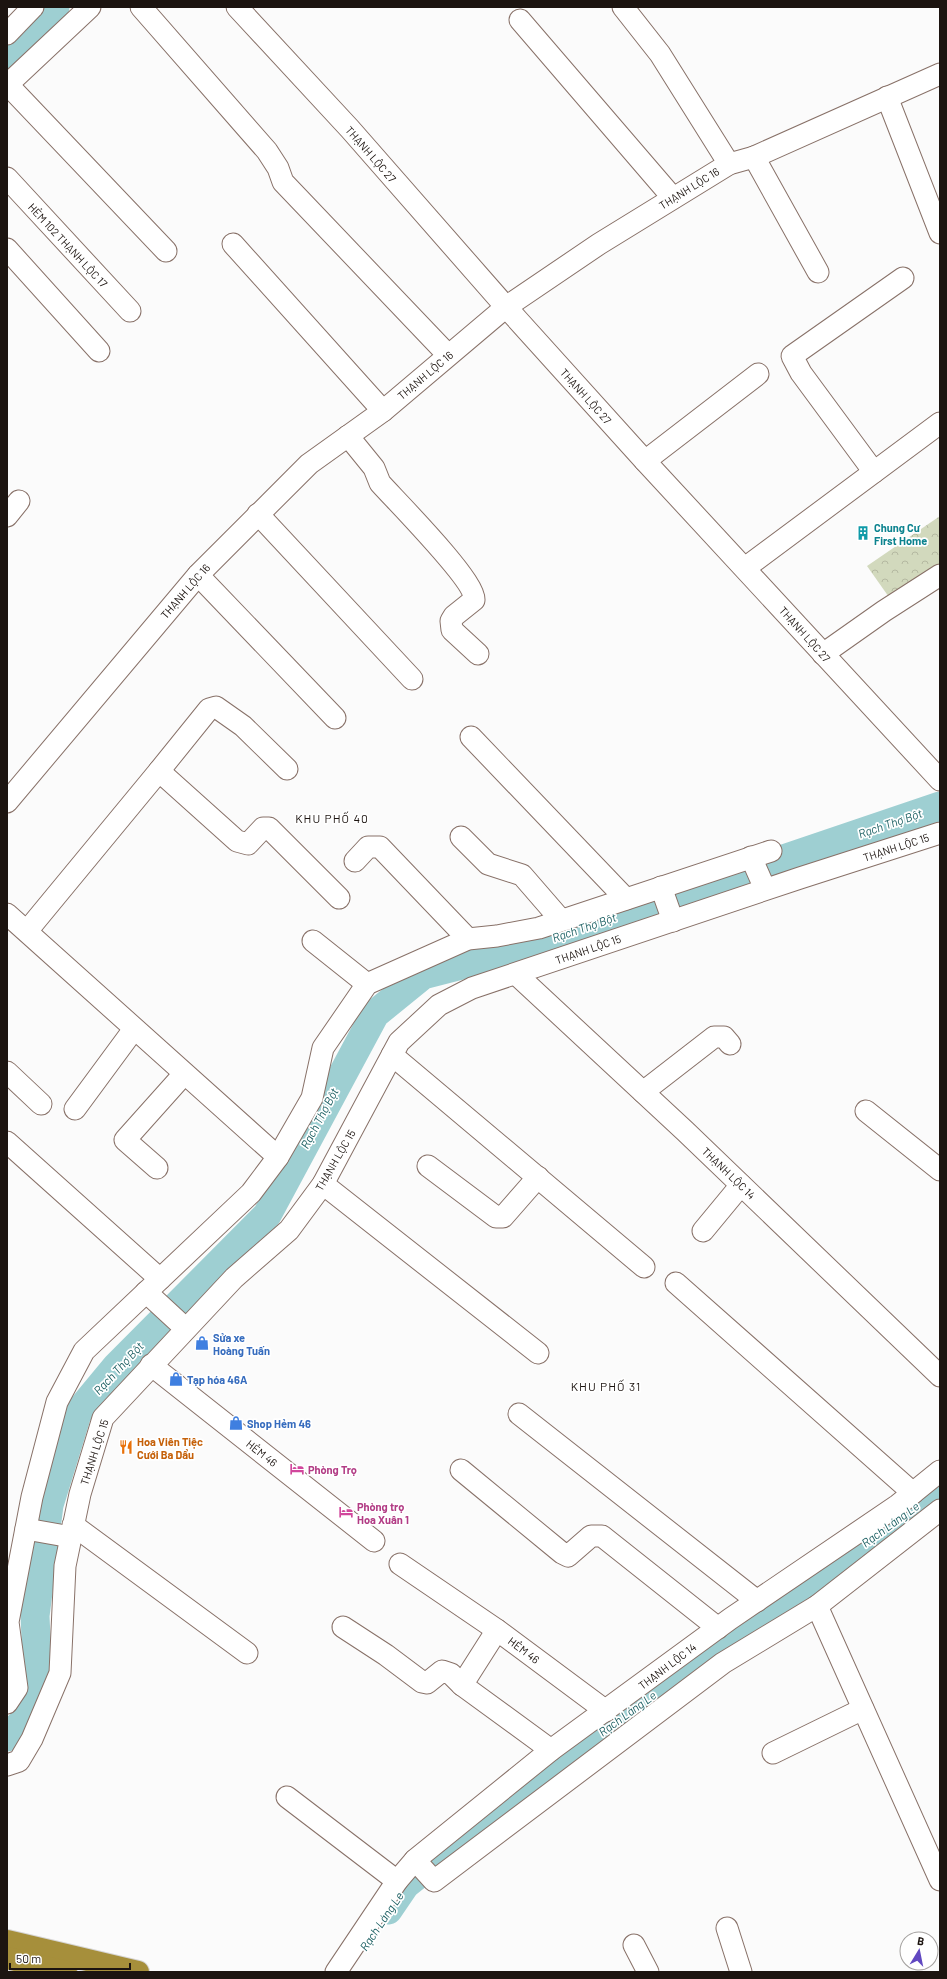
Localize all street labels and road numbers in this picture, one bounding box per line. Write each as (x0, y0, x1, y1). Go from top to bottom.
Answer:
street label: THẠNH LỘC 27 (343, 123, 399, 185)
street label: THẠNH LỘC 16 (657, 164, 722, 212)
street label: HẺM 102 THẠNH LỘC 17 (26, 200, 110, 290)
street label: THẠNH LỘC 16 (395, 348, 456, 402)
street label: THẠNH LỘC 27 (558, 366, 614, 426)
street label: THẠNH LỘC 16 (158, 561, 213, 621)
street label: THẠNH LỘC 27 (777, 604, 833, 664)
street label: THẠNH LỘC 15 (861, 830, 931, 864)
street label: THẠNH LỘC 15 (554, 932, 623, 966)
street label: THẠNH LỘC 15 (312, 1127, 358, 1193)
street label: THẠNH LỘC 14 (700, 1144, 758, 1202)
street label: THẠNH LỘC 15 (77, 1417, 111, 1487)
street label: HẺM 46 (244, 1437, 280, 1469)
street label: HẺM 46 (506, 1634, 542, 1666)
street label: THẠNH LỘC 14 (636, 1640, 698, 1692)

